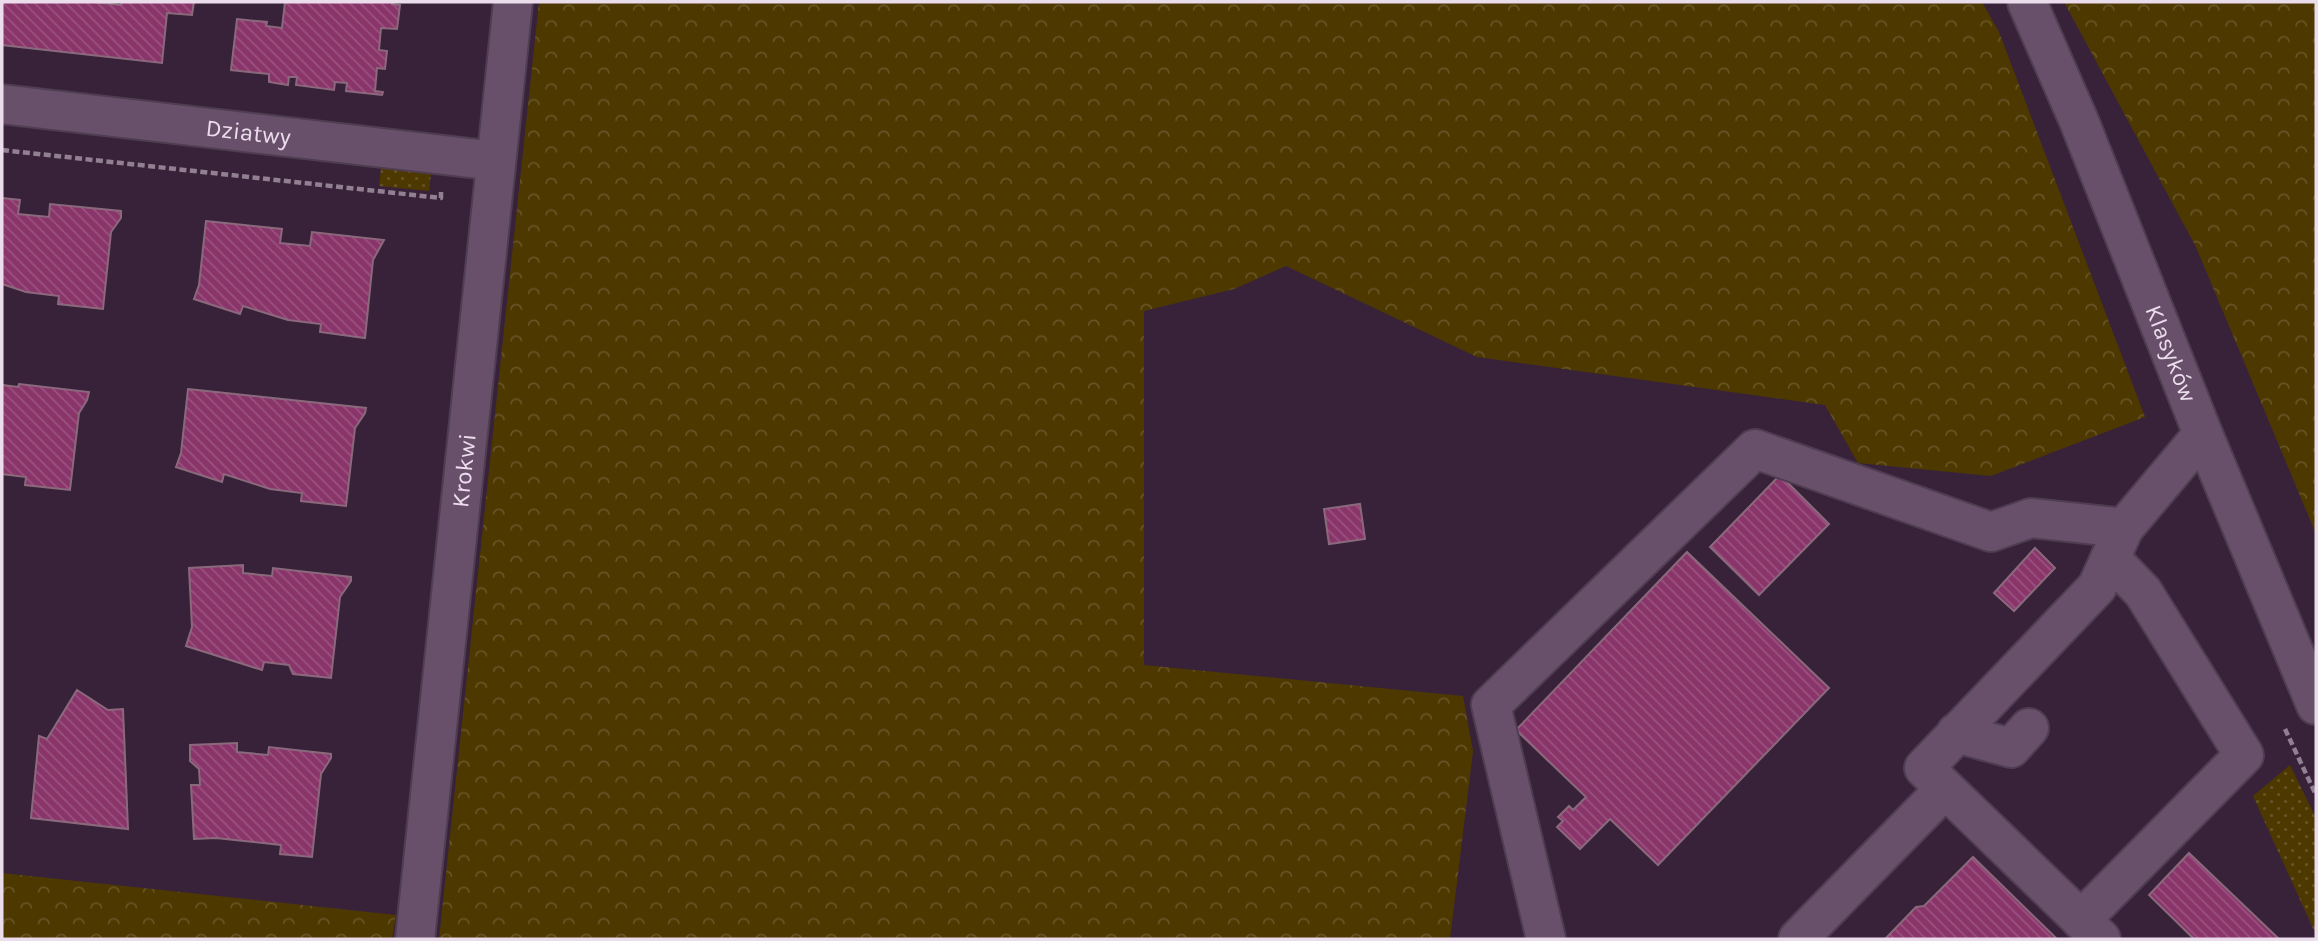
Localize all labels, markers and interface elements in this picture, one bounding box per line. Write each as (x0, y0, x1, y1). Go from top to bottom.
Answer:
street label: Dziatwy (204, 114, 292, 151)
street label: Klasyków (2139, 301, 2203, 406)
street label: Krokwi (446, 432, 482, 509)

